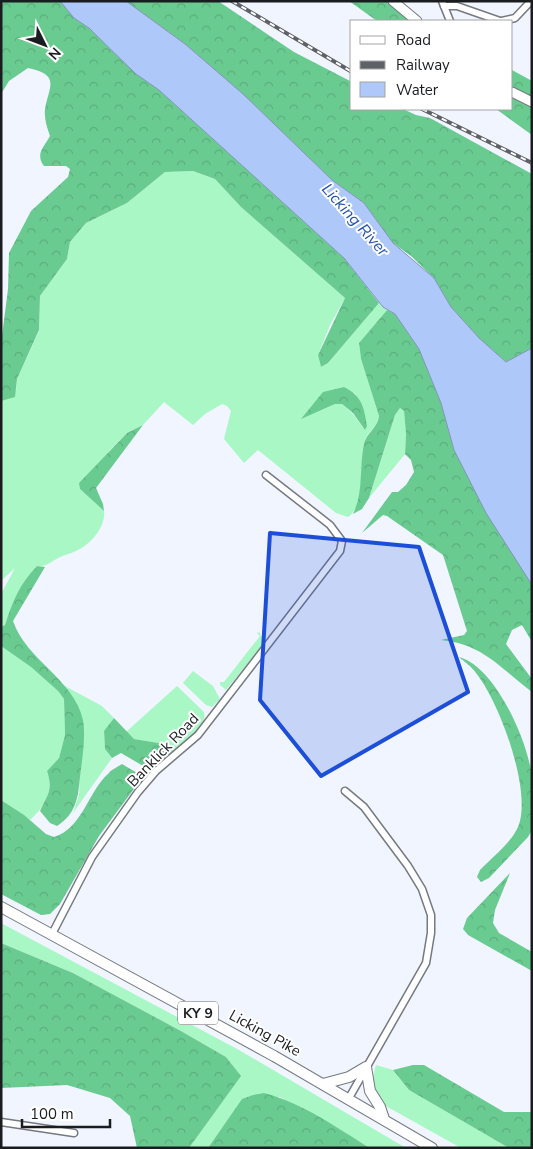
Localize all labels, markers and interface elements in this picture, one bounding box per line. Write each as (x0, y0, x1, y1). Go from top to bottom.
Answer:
north arrow (20, 20, 70, 70)
legend (350, 20, 513, 110)
text: Road (396, 30, 431, 50)
text: N (44, 43, 65, 64)
text: Railway (396, 55, 450, 75)
text: Water (396, 80, 439, 100)
water label: Licking River (316, 179, 394, 262)
street label: Banklick Road (123, 709, 203, 791)
road number: KY 9 (178, 1001, 218, 1024)
street label: Licking Pike (226, 1005, 304, 1061)
scale bar (22, 1096, 110, 1128)
text: 100 m (30, 1104, 74, 1124)

